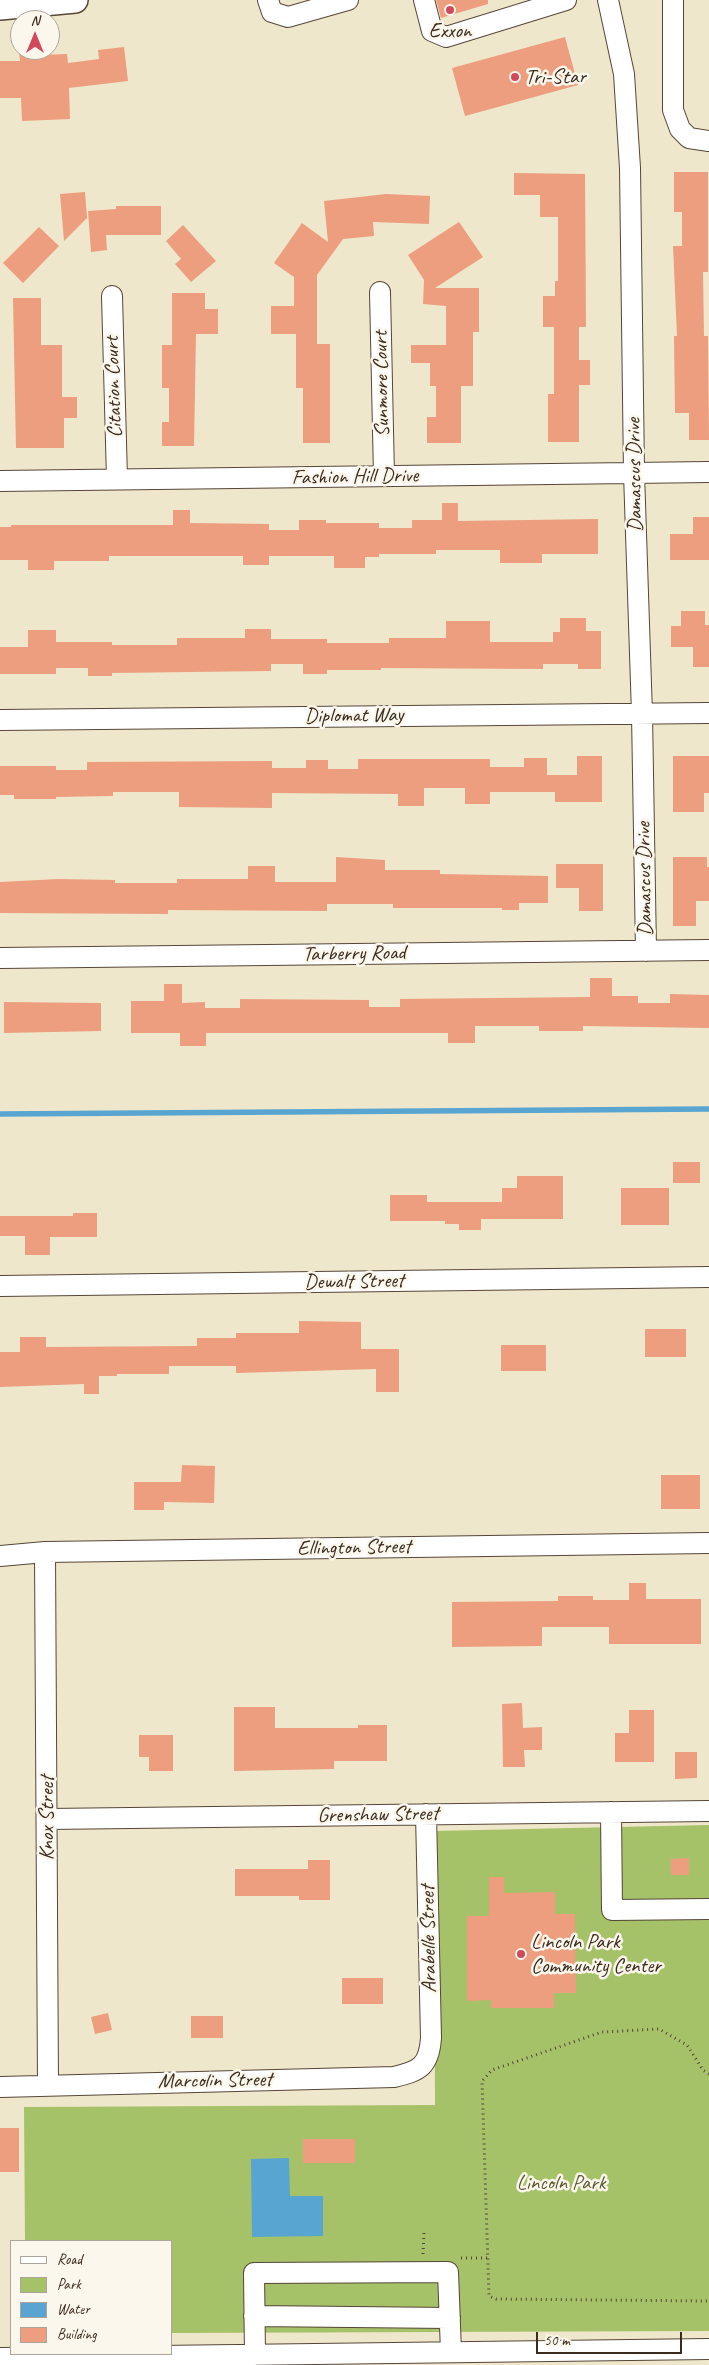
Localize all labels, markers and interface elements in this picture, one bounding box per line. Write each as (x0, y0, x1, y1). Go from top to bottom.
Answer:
marker: Exxon (444, 4, 456, 16)
north arrow (10, 10, 60, 60)
text: N (31, 12, 39, 29)
place label: Exxon (429, 18, 471, 44)
place label: Tri-Star (525, 64, 586, 90)
marker: Tri-Star (509, 71, 521, 83)
street label: Sunmore Court (368, 331, 396, 437)
street label: Citation Court (100, 336, 128, 438)
street label: Damascus Drive (621, 418, 649, 532)
street label: Fashion Hill Drive (292, 463, 418, 491)
street label: Diplomat Way (304, 703, 404, 729)
street label: Damascus Drive (631, 822, 659, 936)
street label: Tarberry Road (302, 941, 406, 967)
street label: Dewalt Street (304, 1269, 404, 1295)
street label: Ellington Street (297, 1534, 411, 1562)
street label: Knox Street (34, 1776, 60, 1860)
street label: Grenshaw Street (317, 1801, 439, 1829)
street label: Arabelle Street (415, 1885, 443, 1993)
place label: Lincoln Park Community Center (531, 1929, 661, 1979)
marker: Lincoln Park Community Center (515, 1948, 527, 1960)
street label: Marcolin Street (158, 2067, 272, 2095)
park label: Lincoln Park (517, 2170, 605, 2196)
legend (10, 2240, 172, 2355)
text: Road (57, 2250, 82, 2269)
text: Park (57, 2275, 81, 2294)
text: Water (57, 2300, 90, 2319)
scale bar (539, 2322, 685, 2354)
text: Building (57, 2325, 96, 2344)
text: 50 m (544, 2331, 570, 2350)

